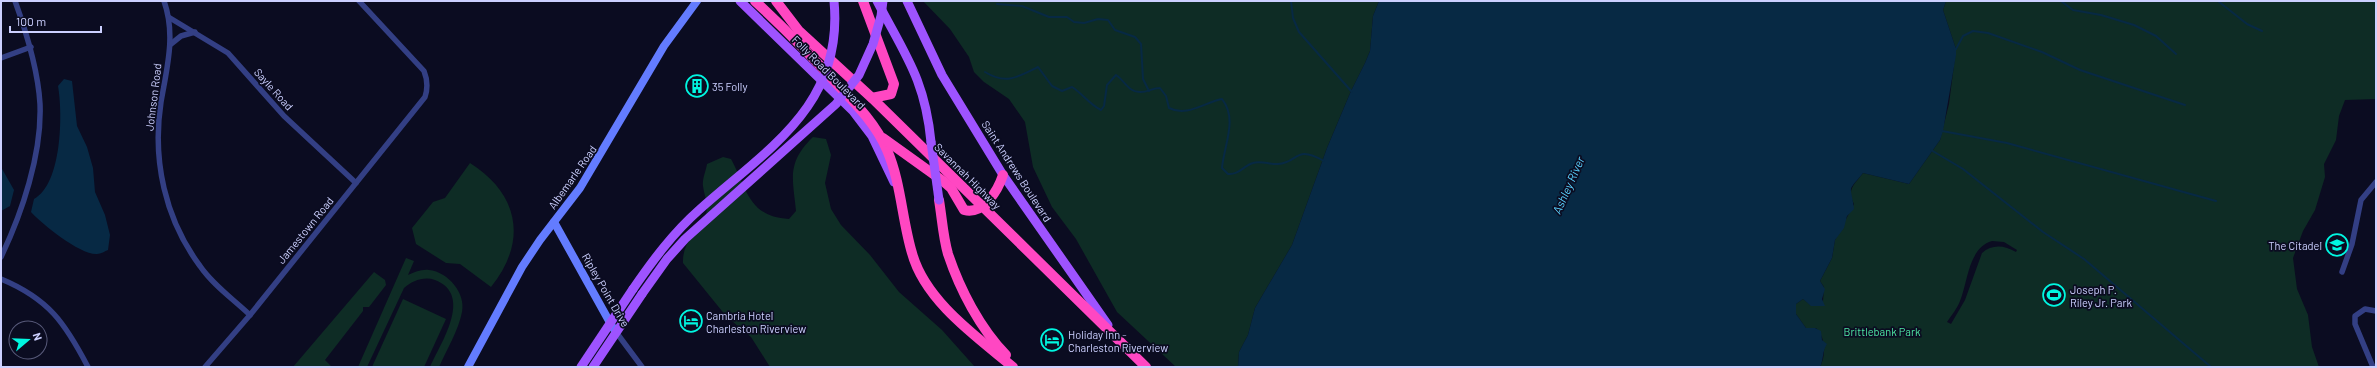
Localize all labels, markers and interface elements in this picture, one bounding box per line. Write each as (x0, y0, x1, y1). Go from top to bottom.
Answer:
scale bar (10, 8, 101, 34)
text: 100 m (16, 14, 46, 28)
street label: Folly Road Boulevard (790, 33, 868, 111)
street label: Johnson Road (142, 62, 164, 132)
street label: Sayle Road (252, 65, 296, 113)
building icon: 35 Folly (684, 73, 710, 99)
place label: 35 Folly (712, 80, 747, 93)
street label: Saint Andrews Boulevard (979, 118, 1055, 224)
street label: Savannah Highway (932, 140, 1004, 212)
street label: Albemarle Road (545, 143, 599, 211)
water label: Ashley River (1549, 153, 1587, 216)
street label: Jamestown Road (274, 194, 336, 266)
school or university icon: The Citadel (2324, 232, 2350, 258)
place label: The Citadel (2268, 239, 2322, 252)
street label: Ripley Point Drive (580, 251, 632, 329)
sports icon: Joseph P. Riley Jr. Park (2041, 282, 2067, 308)
place label: Joseph P. Riley Jr. Park (2070, 283, 2132, 309)
hotel icon: Cambria Hotel Charleston Riverview (678, 308, 704, 334)
place label: Cambria Hotel Charleston Riverview (706, 309, 806, 335)
north arrow (8, 320, 48, 360)
park label: Brittlebank Park (1844, 325, 1921, 338)
hotel icon: Holiday Inn - Charleston Riverview (1039, 327, 1065, 353)
place label: Holiday Inn - Charleston Riverview (1068, 328, 1168, 354)
text: N (31, 331, 45, 342)

